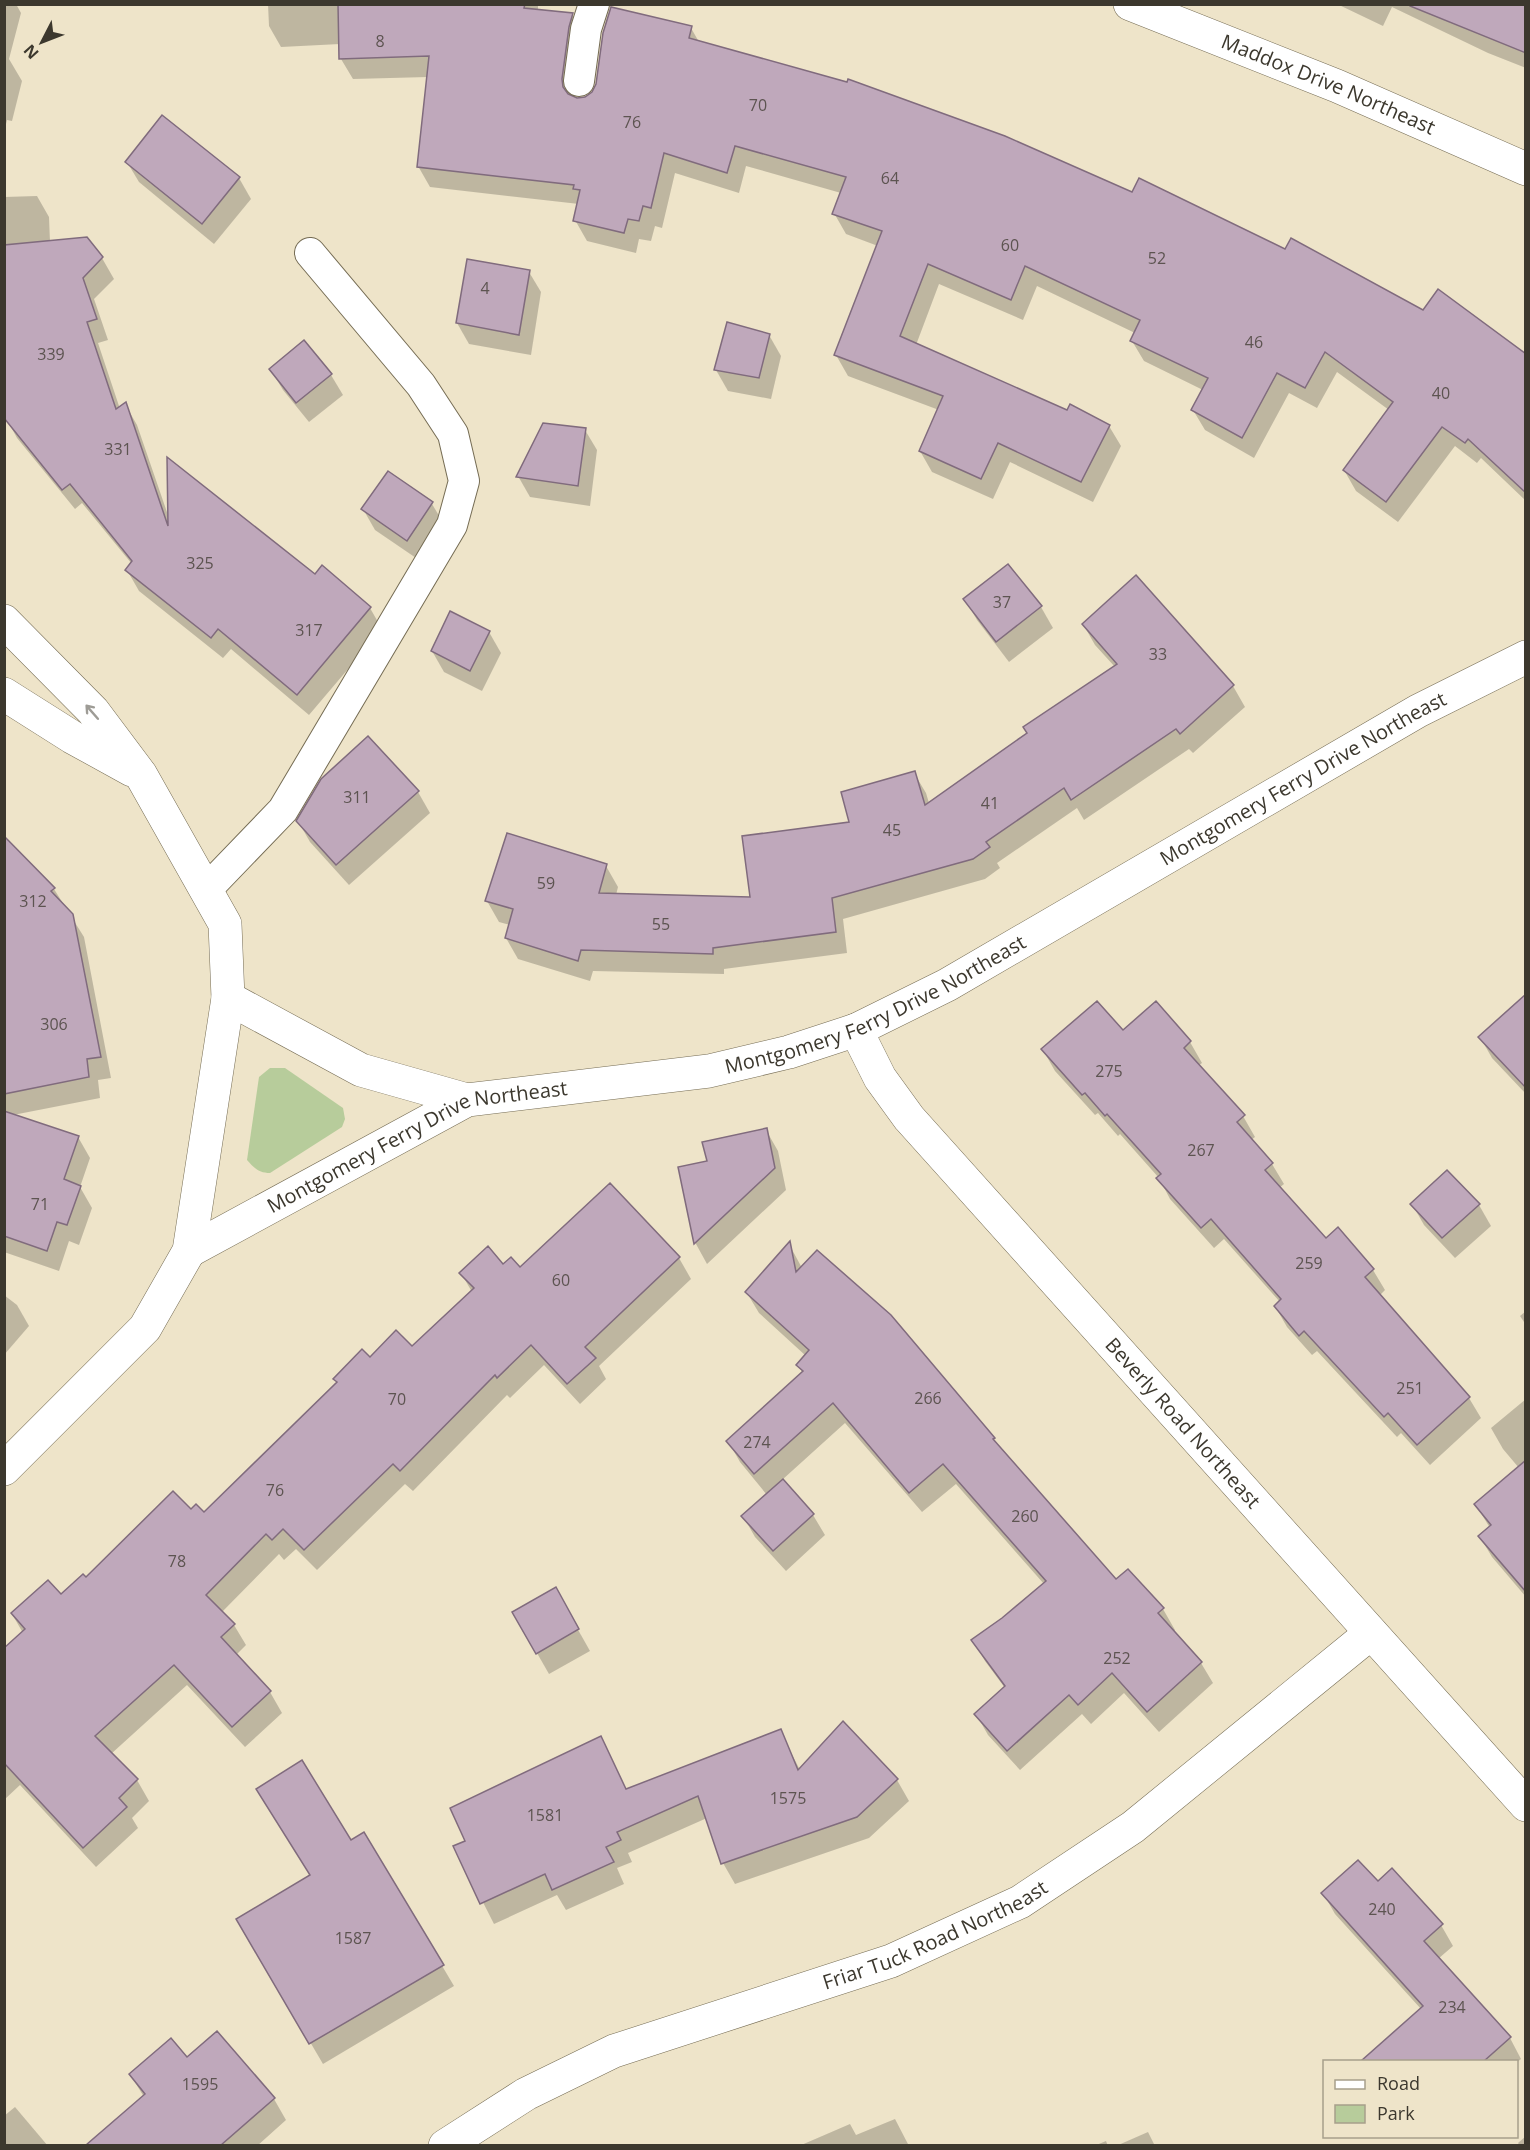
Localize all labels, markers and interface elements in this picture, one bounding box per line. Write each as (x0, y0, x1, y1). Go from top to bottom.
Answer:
north arrow (12, 12, 72, 72)
street label: Maddox Drive Northeast (1218, 28, 1440, 141)
house number: 8 (375, 30, 385, 52)
text: N (18, 40, 43, 64)
house number: 70 (749, 94, 767, 116)
house number: 76 (623, 111, 641, 133)
house number: 64 (881, 167, 899, 189)
house number: 60 (1001, 234, 1019, 256)
house number: 52 (1148, 247, 1166, 269)
house number: 4 (480, 277, 490, 299)
house number: 46 (1245, 331, 1263, 353)
house number: 339 (37, 343, 65, 365)
house number: 40 (1432, 382, 1450, 404)
house number: 331 (104, 438, 132, 460)
house number: 325 (186, 552, 214, 574)
house number: 37 (993, 591, 1011, 613)
house number: 317 (295, 619, 323, 641)
house number: 33 (1149, 643, 1167, 665)
street label: Montgomery Ferry Drive Northeast (1155, 685, 1451, 871)
one-way arrow (85, 705, 99, 720)
house number: 311 (343, 786, 371, 808)
house number: 41 (981, 792, 999, 814)
house number: 45 (883, 819, 901, 841)
house number: 59 (537, 872, 555, 894)
house number: 312 (19, 890, 47, 912)
house number: 55 (652, 913, 670, 935)
street label: Montgomery Ferry Drive Northeast (722, 928, 1030, 1080)
house number: 306 (40, 1013, 68, 1035)
house number: 275 (1095, 1060, 1123, 1082)
street label: Montgomery Ferry Drive Northeast (262, 1074, 569, 1219)
house number: 267 (1187, 1139, 1215, 1161)
house number: 71 (31, 1193, 49, 1215)
house number: 259 (1295, 1252, 1323, 1274)
house number: 60 (552, 1269, 570, 1291)
street label: Beverly Road Northeast (1100, 1332, 1267, 1514)
house number: 251 (1396, 1377, 1424, 1399)
house number: 266 (914, 1387, 942, 1409)
house number: 70 (388, 1388, 406, 1410)
house number: 274 (743, 1431, 771, 1453)
house number: 76 (266, 1479, 284, 1501)
house number: 260 (1011, 1505, 1039, 1527)
house number: 78 (168, 1550, 186, 1572)
house number: 252 (1103, 1647, 1131, 1669)
house number: 1575 (770, 1787, 806, 1809)
house number: 1581 (527, 1804, 563, 1826)
street label: Friar Tuck Road Northeast (819, 1874, 1052, 1995)
house number: 240 (1368, 1898, 1396, 1920)
house number: 1587 (335, 1927, 371, 1949)
house number: 234 (1438, 1996, 1466, 2018)
legend (1323, 2060, 1518, 2138)
text: Road (1377, 2071, 1420, 2095)
house number: 1595 (182, 2073, 218, 2095)
text: Park (1377, 2101, 1415, 2125)

